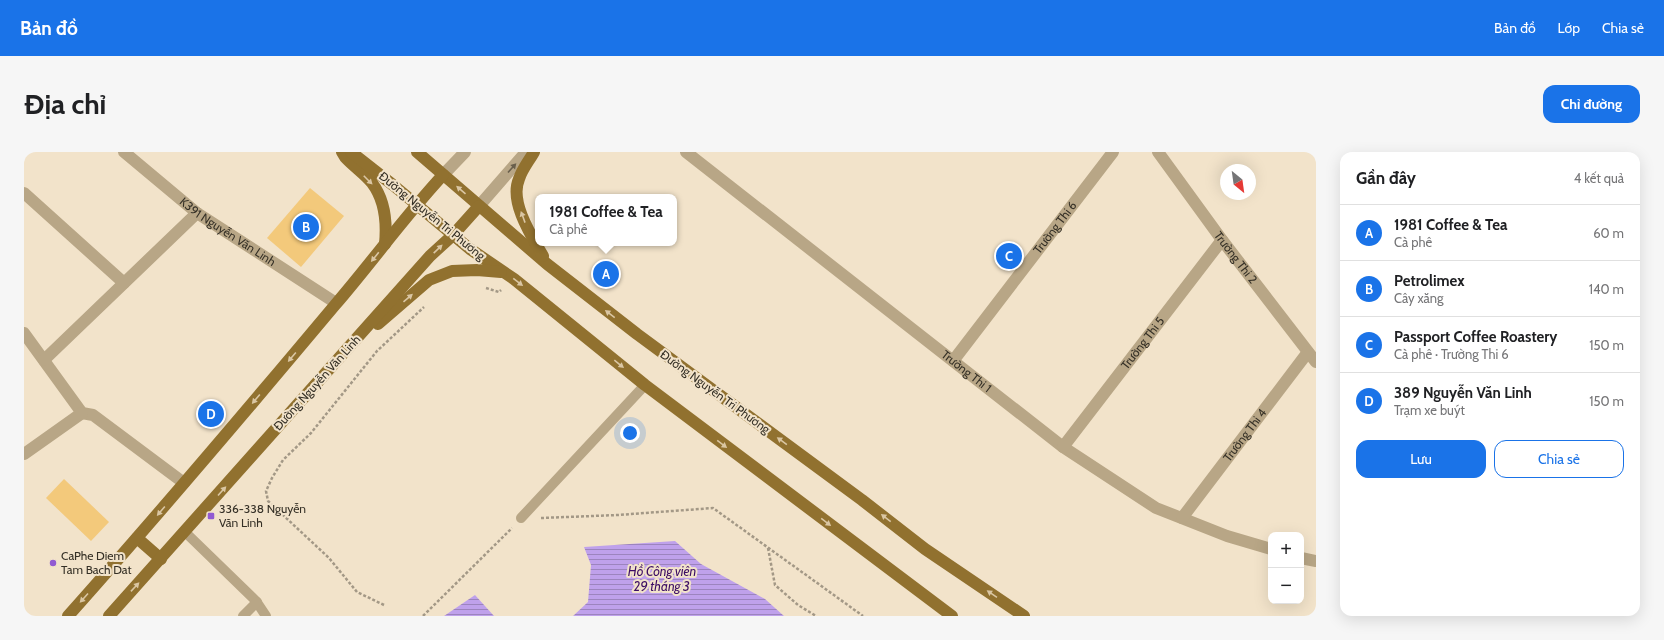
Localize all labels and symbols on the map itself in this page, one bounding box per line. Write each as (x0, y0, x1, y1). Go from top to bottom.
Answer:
one-way arrow (507, 163, 516, 174)
north arrow (1220, 164, 1256, 200)
street label: Đường Nguyễn Tri Phương (376, 168, 489, 264)
one-way arrow (364, 175, 373, 185)
one-way arrow (456, 186, 466, 195)
street label: K391 Nguyễn Văn Linh (177, 194, 279, 269)
street label: Trường Thi 6 (1030, 198, 1080, 257)
one-way arrow (519, 211, 525, 223)
pin: B (293, 212, 319, 242)
street label: Trường Thi 2 (1211, 228, 1261, 286)
pin: C (996, 241, 1022, 271)
one-way arrow (433, 244, 443, 254)
one-way arrow (370, 251, 379, 262)
pin: A (593, 259, 619, 289)
one-way arrow (513, 278, 524, 287)
one-way arrow (403, 294, 413, 303)
one-way arrow (605, 309, 615, 318)
street label: Trường Thi 5 (1118, 314, 1167, 372)
street label: Đường Nguyễn Văn Linh (270, 332, 363, 433)
street label: Đường Nguyễn Tri Phương (657, 347, 774, 437)
street label: Trường Thi 1 (939, 347, 995, 395)
one-way arrow (287, 351, 296, 362)
one-way arrow (614, 360, 625, 369)
one-way arrow (251, 394, 260, 404)
pin: D (198, 399, 224, 429)
street label: Trường Thi 4 (1220, 405, 1269, 464)
your location (620, 423, 640, 443)
one-way arrow (777, 437, 787, 445)
one-way arrow (717, 440, 727, 448)
one-way arrow (217, 485, 226, 496)
place label: 336-338 Nguyễn Văn Linh (219, 501, 306, 530)
one-way arrow (156, 505, 165, 516)
marker: 336-338 Nguyễn Văn Linh (206, 511, 216, 521)
one-way arrow (881, 514, 892, 523)
one-way arrow (820, 518, 831, 527)
place label: CaPhe Diem Tam Bach Dat (61, 548, 132, 577)
marker: CaPhe Diem Tam Bach Dat (48, 558, 58, 568)
water label: Hồ Công viên 29 tháng 3 (628, 563, 696, 594)
one-way arrow (130, 582, 140, 592)
one-way arrow (987, 590, 997, 598)
one-way arrow (79, 593, 88, 604)

